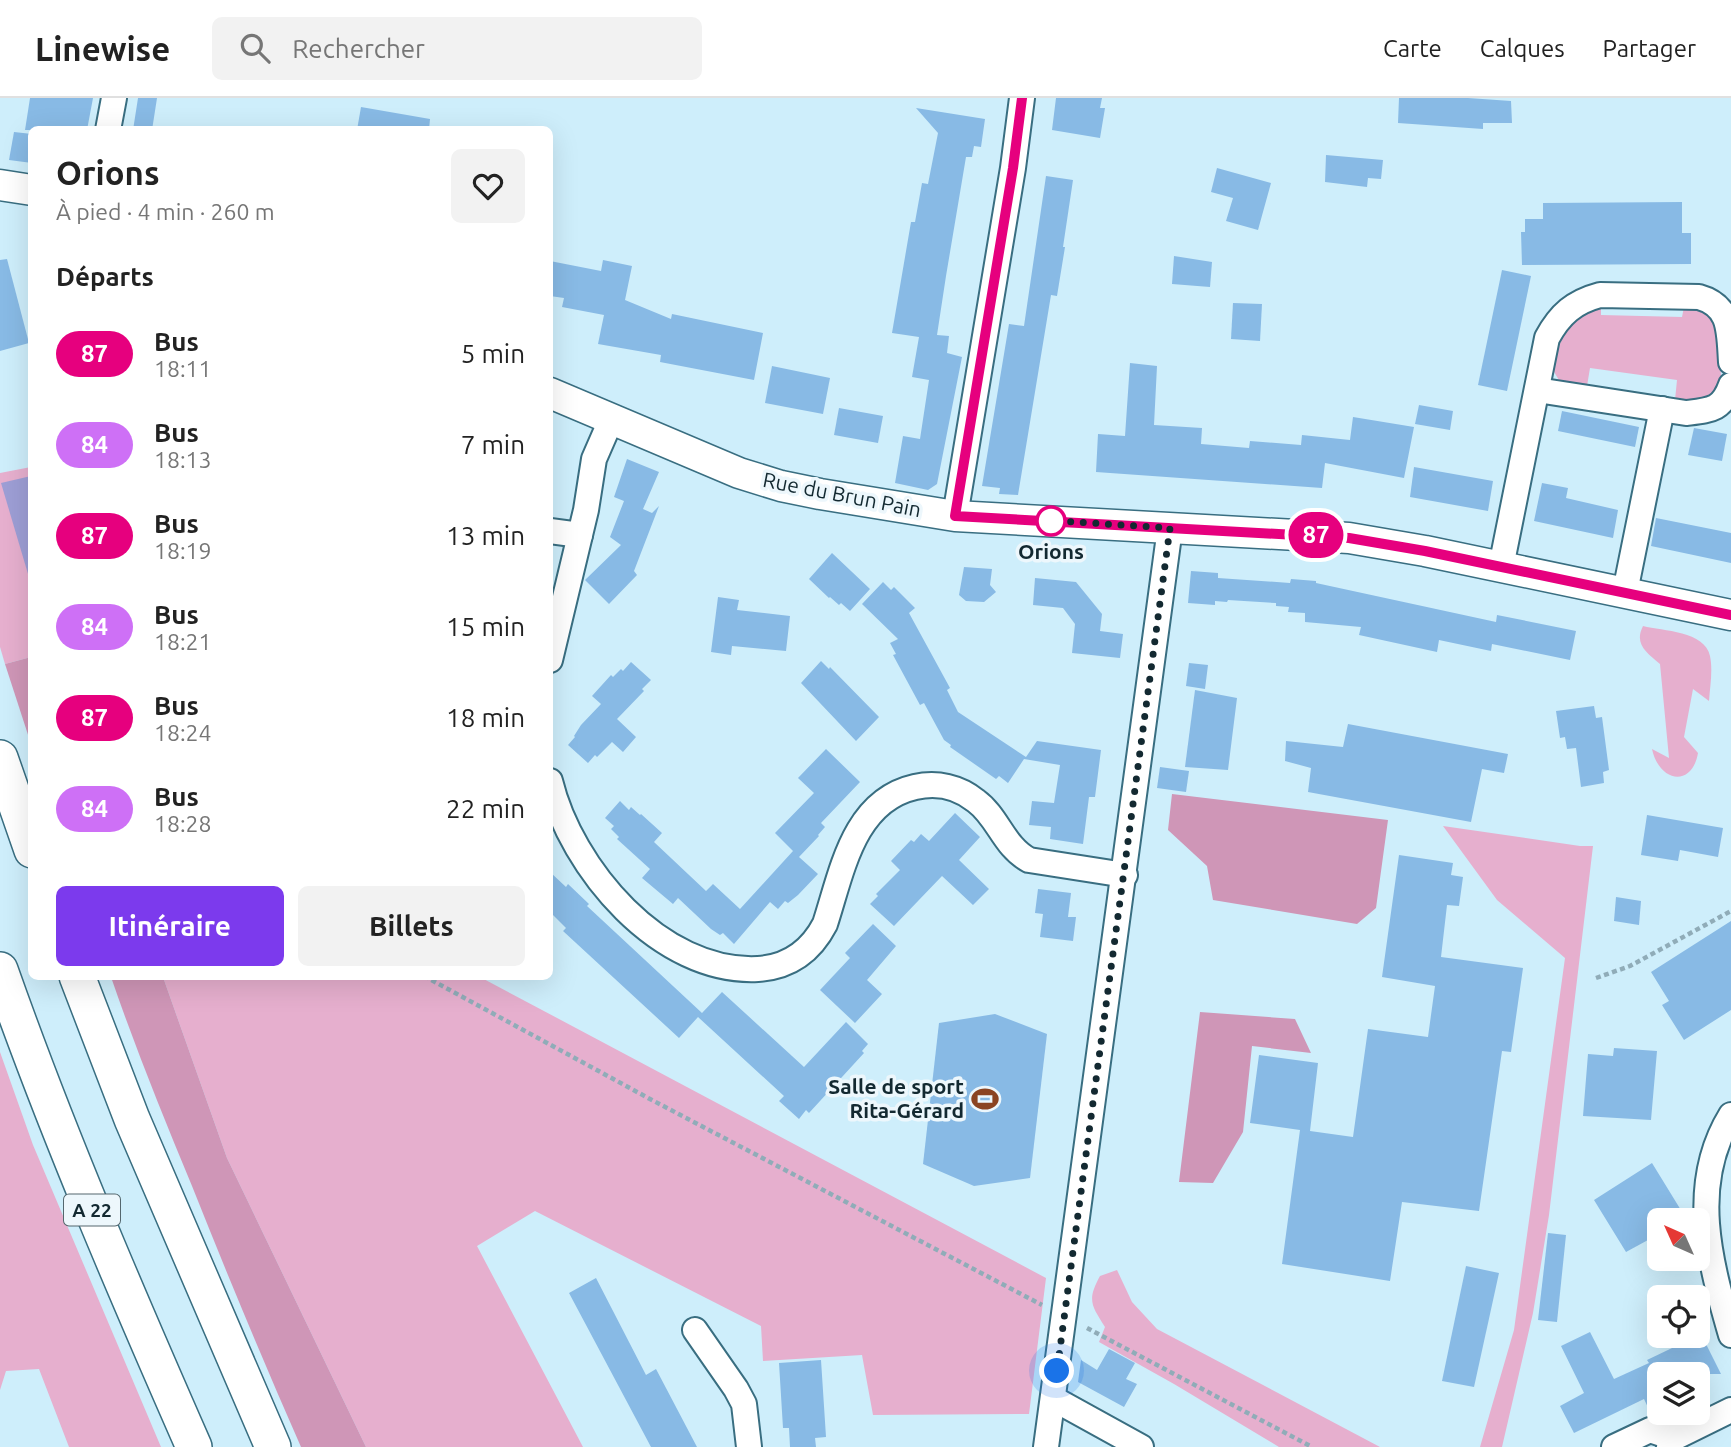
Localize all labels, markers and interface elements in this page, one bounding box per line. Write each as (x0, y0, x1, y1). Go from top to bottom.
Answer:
search box (212, 17, 702, 80)
icon: search (236, 29, 274, 67)
text: Linewise (35, 30, 170, 67)
text: Rechercher (292, 34, 425, 63)
text: Carte (1383, 35, 1442, 62)
text: Calques (1480, 35, 1565, 62)
text: Partager (1603, 35, 1696, 62)
button: heart (451, 149, 525, 223)
text: Orions (56, 154, 159, 191)
text: À pied · 4 min · 260 m (56, 199, 275, 224)
text: Départs (56, 262, 154, 291)
text: Bus (154, 327, 199, 356)
text: 5 min (461, 339, 525, 368)
text: 87 (81, 340, 108, 367)
text: 18:11 (154, 356, 212, 381)
text: Bus (154, 418, 199, 447)
text: 7 min (461, 430, 525, 459)
text: 84 (81, 431, 108, 458)
text: 18:13 (154, 447, 212, 472)
street label: Rue du Brun Pain (761, 467, 923, 521)
marker: Orions (1036, 506, 1066, 536)
text: Bus (154, 509, 199, 538)
line badge: 87 (1284, 512, 1348, 558)
text: 13 min (446, 521, 525, 550)
text: 87 (1302, 521, 1330, 548)
text: 87 (81, 522, 108, 549)
text: 18:19 (154, 538, 212, 563)
place label: Orions (1018, 539, 1084, 563)
text: Bus (154, 600, 199, 629)
text: 15 min (446, 612, 525, 641)
text: 84 (81, 613, 108, 640)
text: 18:21 (154, 629, 212, 654)
text: Bus (154, 691, 199, 720)
text: 18 min (446, 703, 525, 732)
text: 87 (81, 704, 108, 731)
text: 18:24 (154, 720, 212, 745)
text: Bus (154, 782, 199, 811)
text: 22 min (446, 794, 525, 823)
text: 84 (81, 795, 108, 822)
text: 18:28 (154, 811, 212, 836)
button: Itinéraire (56, 886, 284, 966)
button: Billets (298, 886, 525, 966)
place label: Salle de sport Rita-Gérard (828, 1074, 964, 1122)
sports icon: Salle de sport Rita-Gérard (970, 1084, 1000, 1114)
road number: A 22 (64, 1194, 120, 1226)
north arrow (1647, 1208, 1710, 1270)
map controls (1647, 1208, 1710, 1425)
button: locate (1647, 1285, 1710, 1348)
your location (1039, 1353, 1074, 1388)
button: layers (1647, 1362, 1710, 1425)

